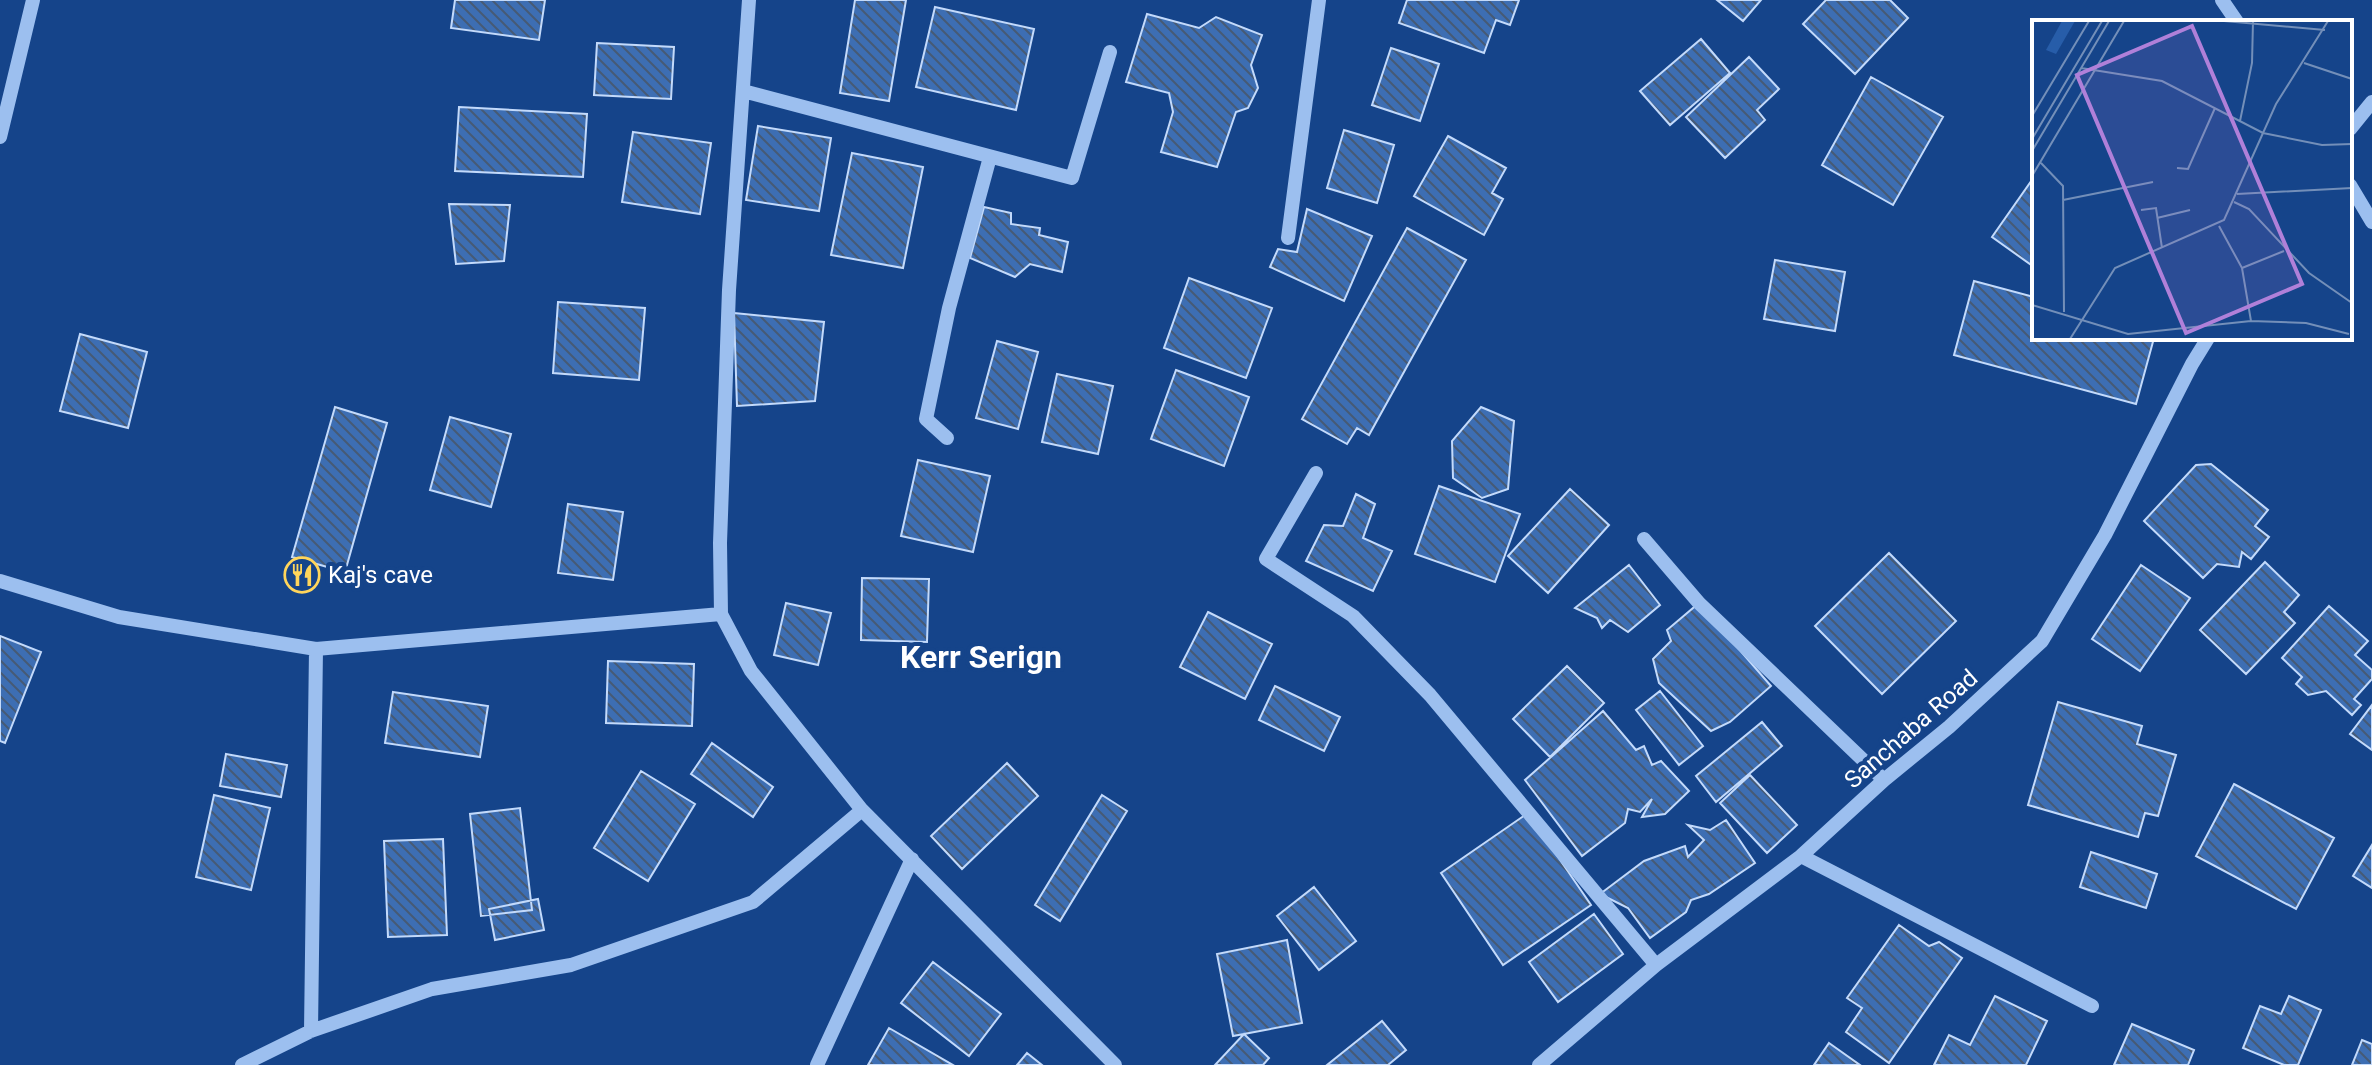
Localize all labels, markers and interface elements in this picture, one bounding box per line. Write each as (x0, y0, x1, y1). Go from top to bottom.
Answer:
inset map (2032, 20, 2352, 340)
restaurant icon: Kaj's cave (283, 556, 321, 594)
place label: Kaj's cave (328, 561, 433, 589)
district label: Kerr Serign (900, 638, 1062, 676)
street label: Sanchaba Road (1839, 664, 1983, 794)

